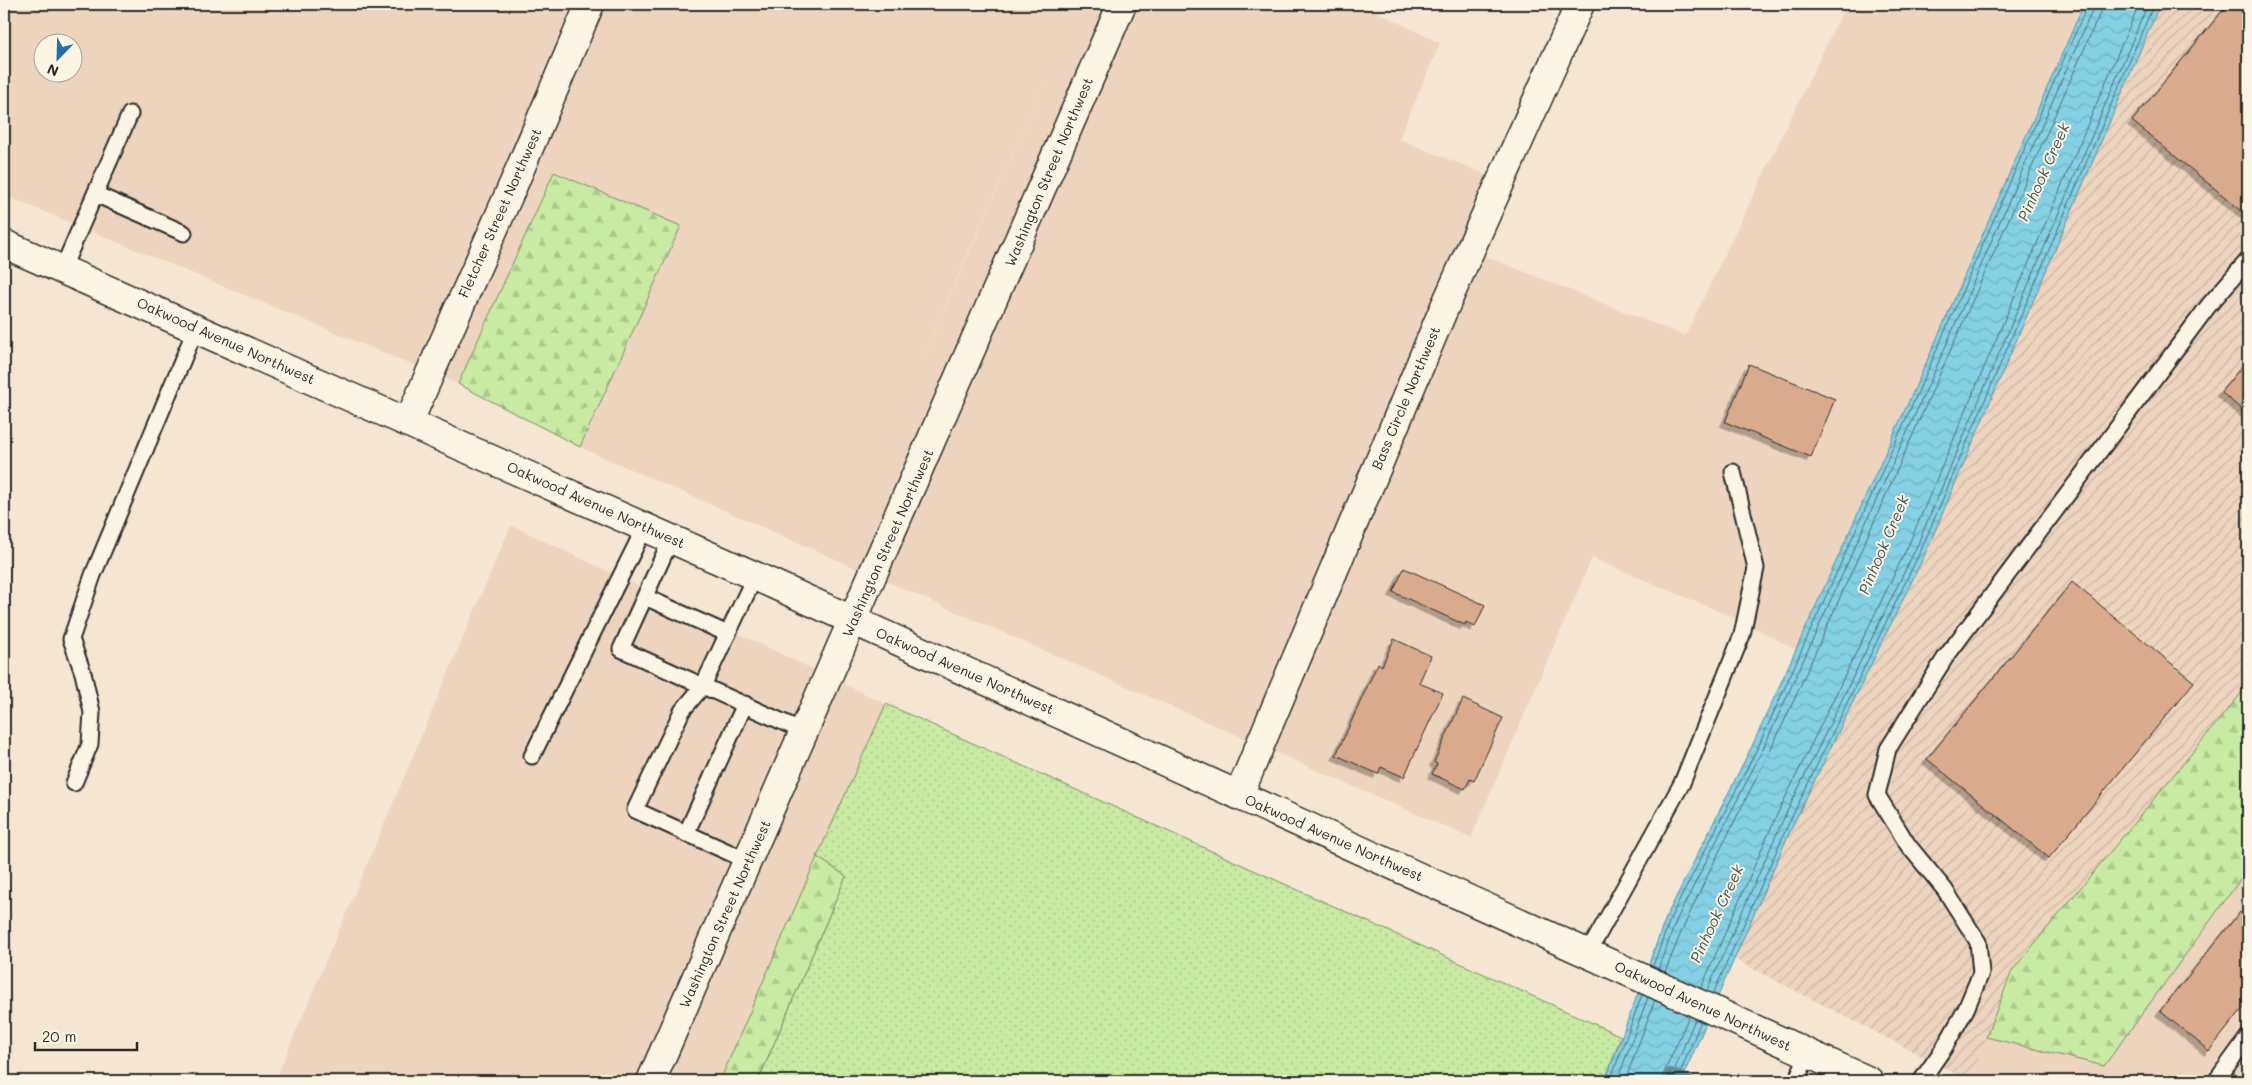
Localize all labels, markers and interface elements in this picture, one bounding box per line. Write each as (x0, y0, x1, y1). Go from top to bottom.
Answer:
north arrow (32, 32, 82, 82)
text: N (44, 60, 61, 81)
street label: Washington Street Northwest (1000, 74, 1097, 269)
water label: Pinhook Creek (2012, 118, 2074, 224)
street label: Fletcher Street Northwest (453, 125, 546, 301)
street label: Oakwood Avenue Northwest (134, 293, 318, 389)
street label: Bass Circle Northwest (1367, 323, 1444, 472)
street label: Washington Street Northwest (837, 446, 938, 640)
street label: Oakwood Avenue Northwest (504, 457, 688, 553)
water label: Pinhook Creek (1853, 491, 1913, 597)
street label: Oakwood Avenue Northwest (873, 623, 1057, 719)
street label: Oakwood Avenue Northwest (1242, 790, 1426, 886)
street label: Washington Street Northwest (674, 817, 775, 1011)
water label: Pinhook Creek (1685, 860, 1748, 966)
street label: Oakwood Avenue Northwest (1612, 956, 1795, 1055)
scale bar (35, 1020, 138, 1052)
text: 20 m (42, 1026, 76, 1046)

